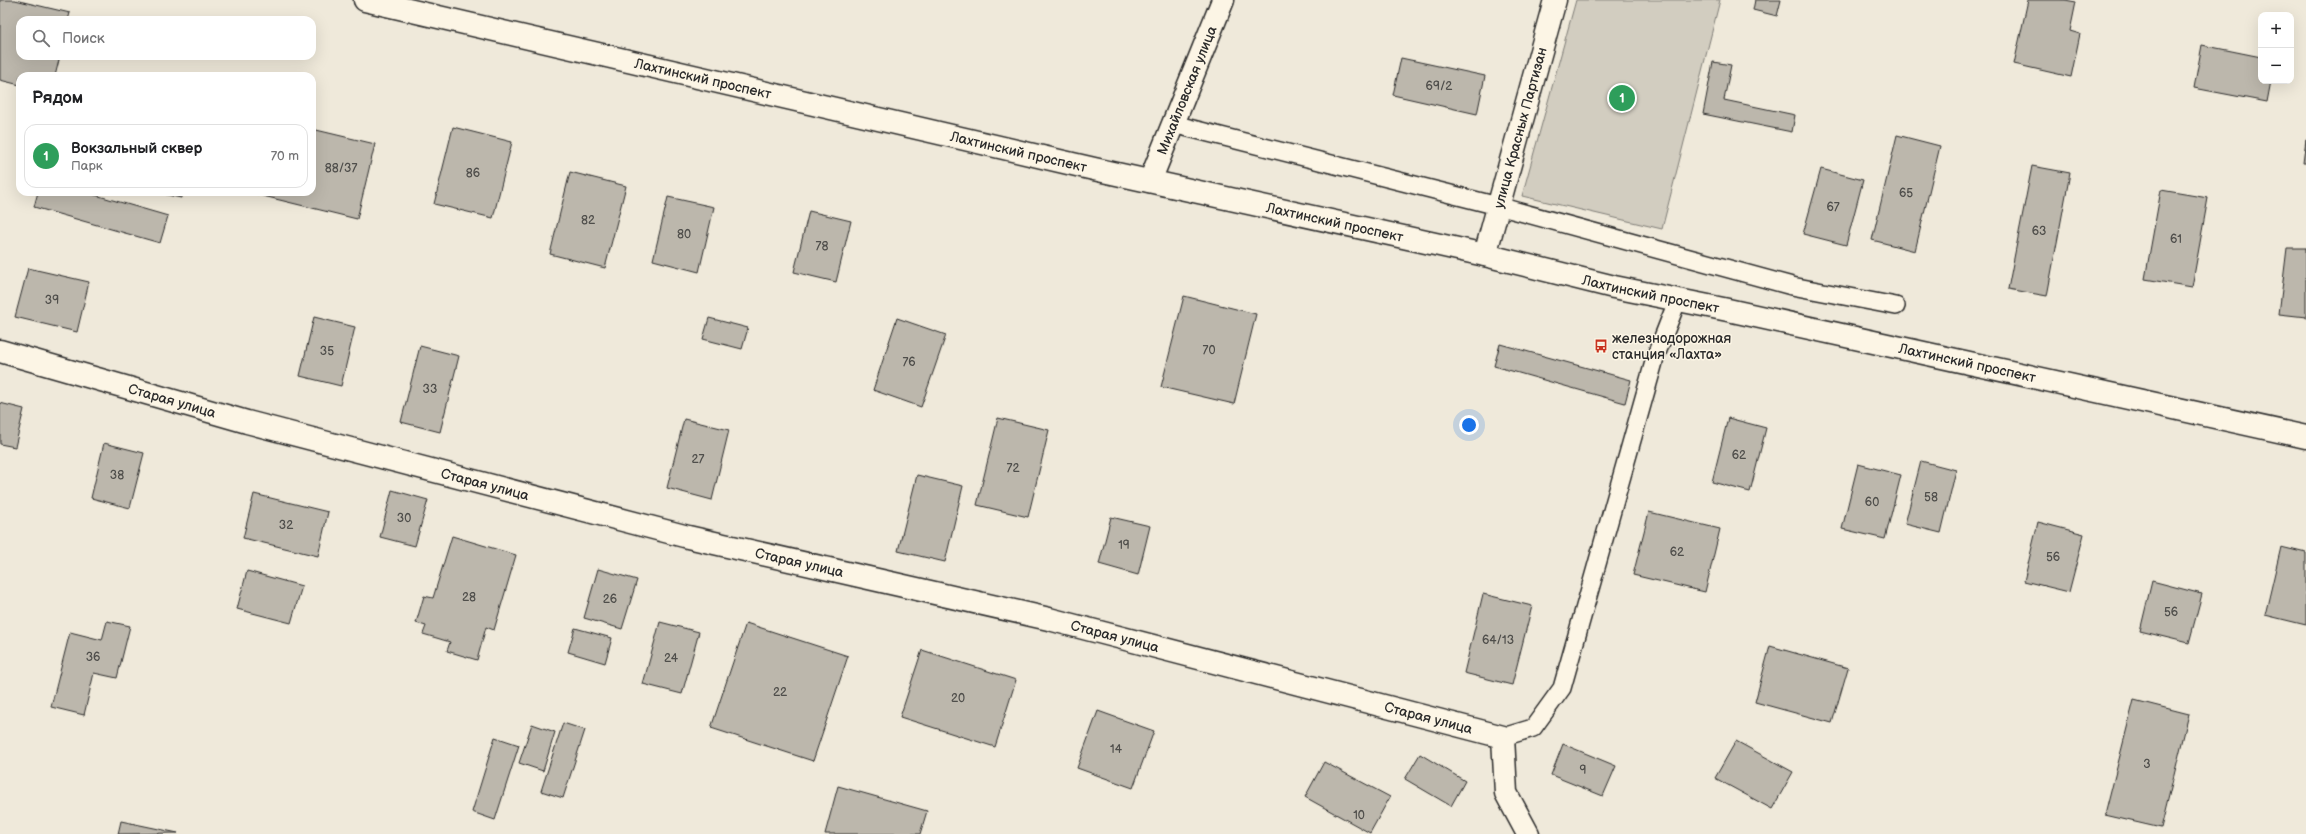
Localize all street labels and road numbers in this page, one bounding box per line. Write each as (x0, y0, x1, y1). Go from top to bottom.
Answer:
street label: Михайловская улица (1153, 23, 1220, 157)
street label: улица Красных Партизан (1490, 45, 1550, 210)
street label: Лахтинский проспект (632, 54, 774, 103)
street label: Лахтинский проспект (948, 127, 1089, 176)
street label: Лахтинский проспект (1264, 198, 1405, 245)
street label: Лахтинский проспект (1579, 271, 1721, 317)
street label: Лахтинский проспект (1896, 339, 2038, 386)
street label: Старая улица (126, 380, 219, 421)
street label: Старая улица (439, 464, 532, 504)
street label: Старая улица (753, 544, 846, 581)
street label: Старая улица (1069, 617, 1162, 656)
street label: Старая улица (1383, 698, 1475, 737)

